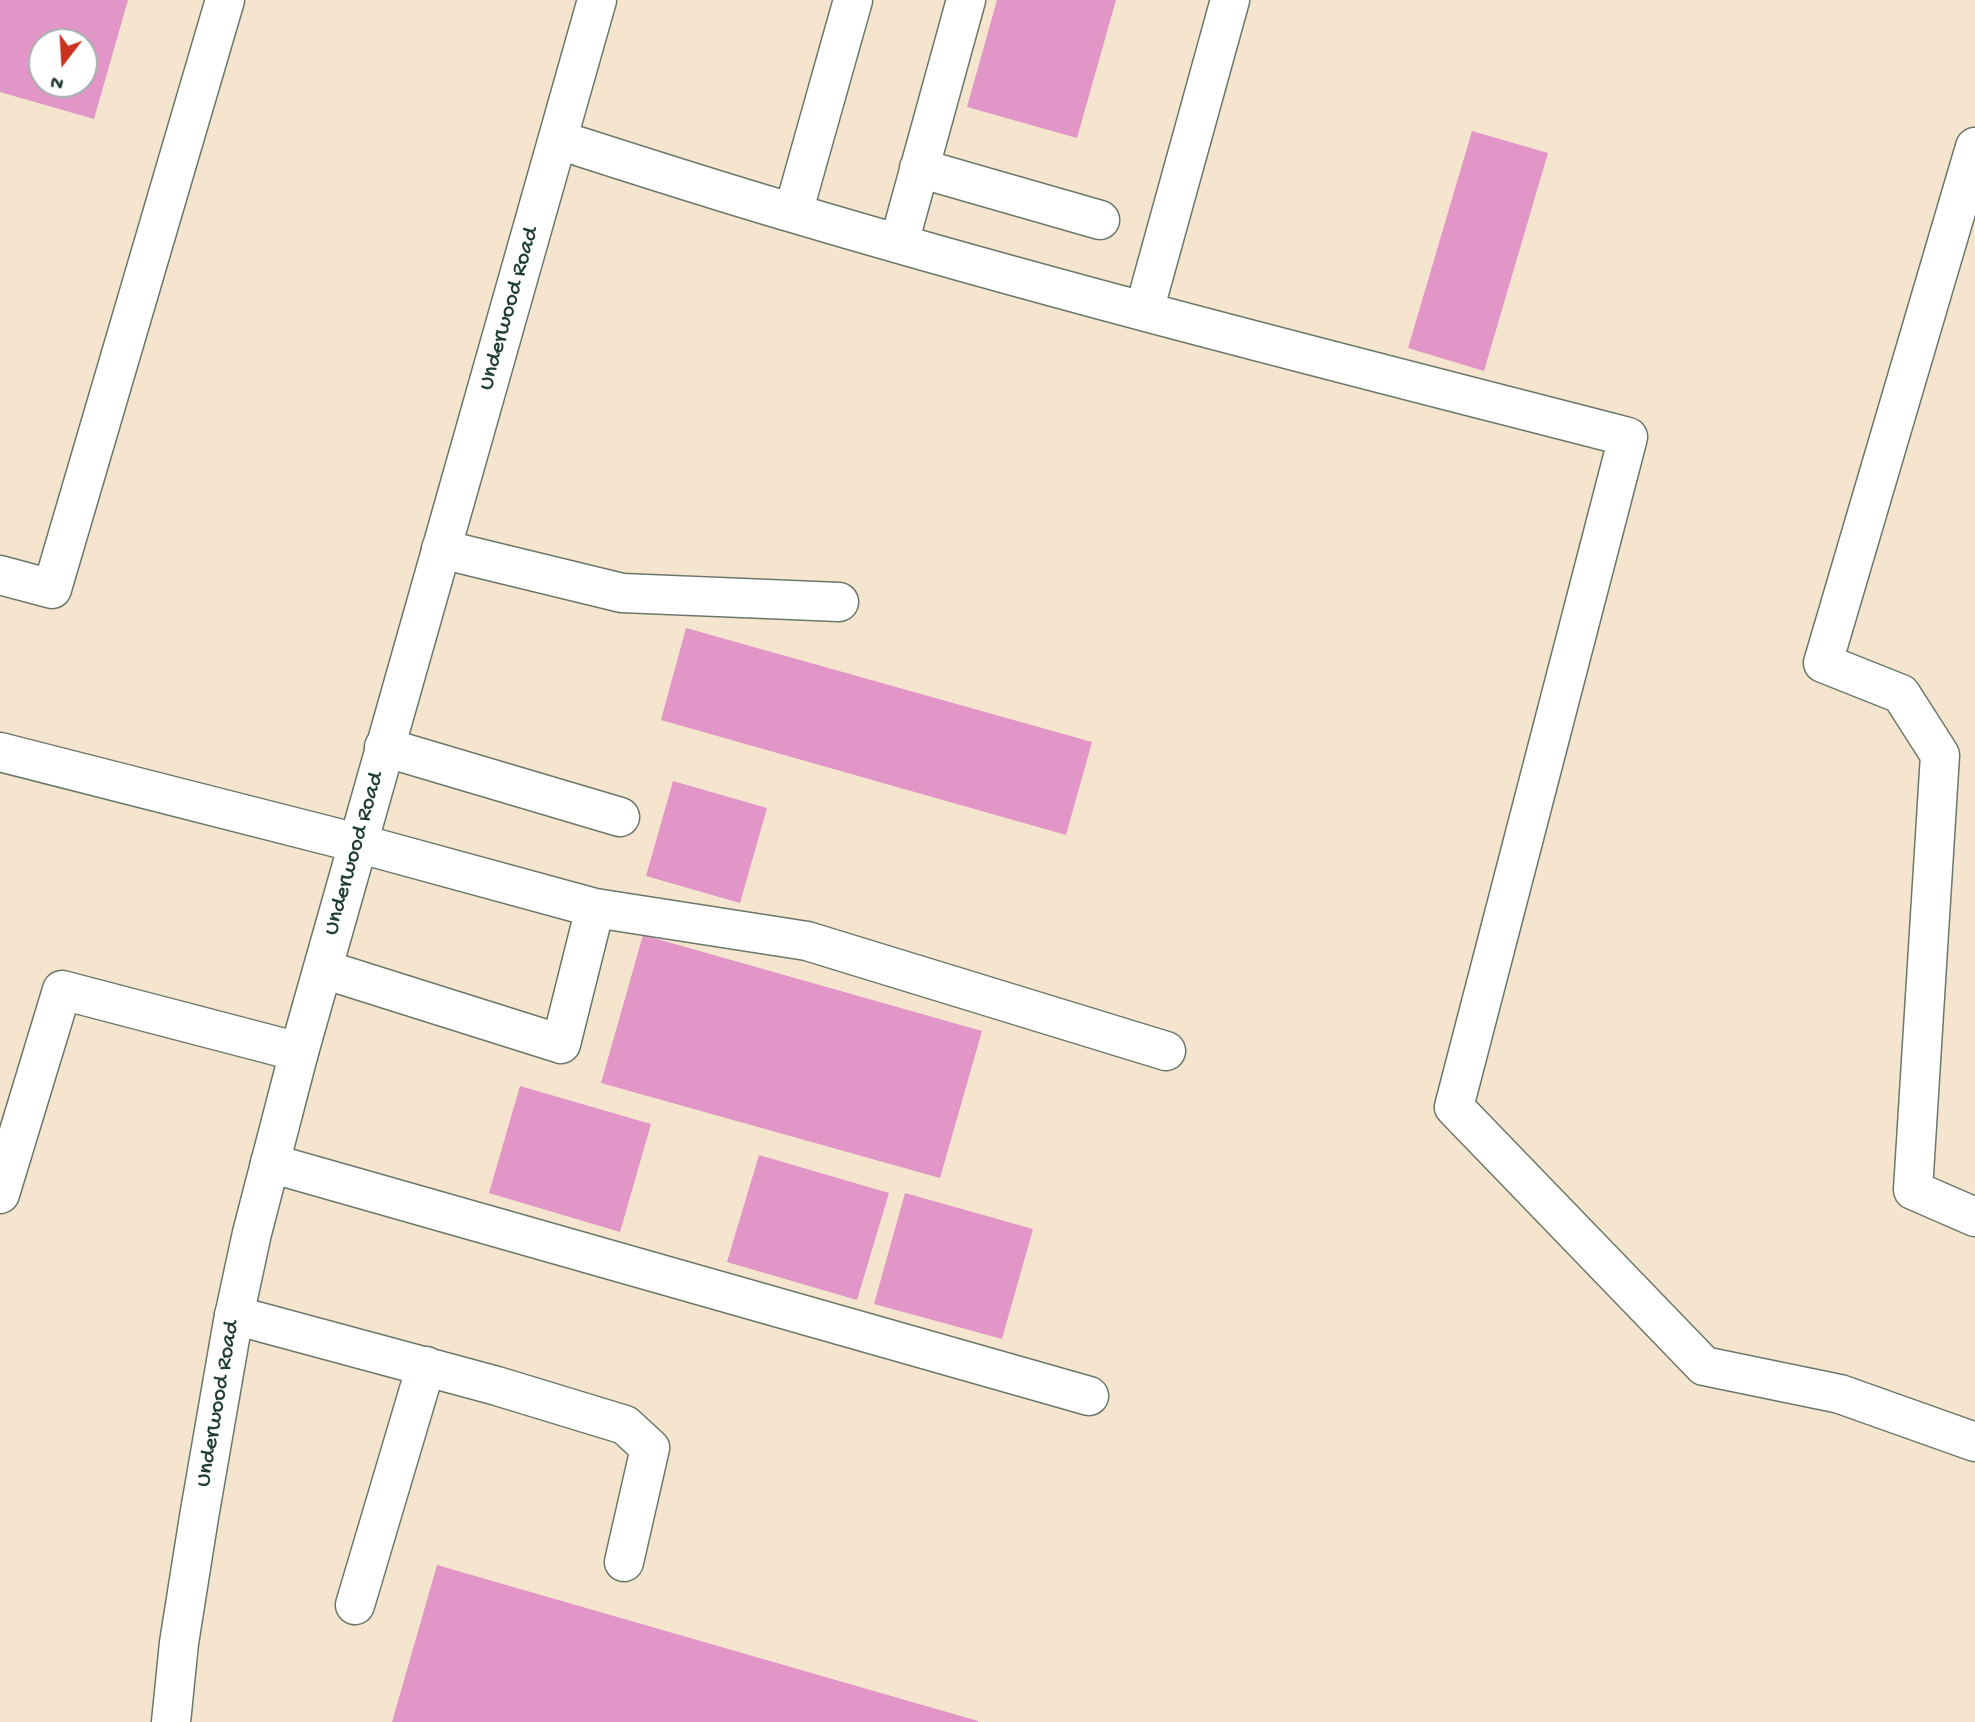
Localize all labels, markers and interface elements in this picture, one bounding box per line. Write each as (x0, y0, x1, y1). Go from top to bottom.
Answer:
north arrow (28, 28, 98, 98)
text: N (48, 69, 67, 94)
street label: Underwood Road (474, 224, 546, 394)
street label: Underwood Road (319, 769, 391, 939)
street label: Underwood Road (191, 1319, 247, 1489)

